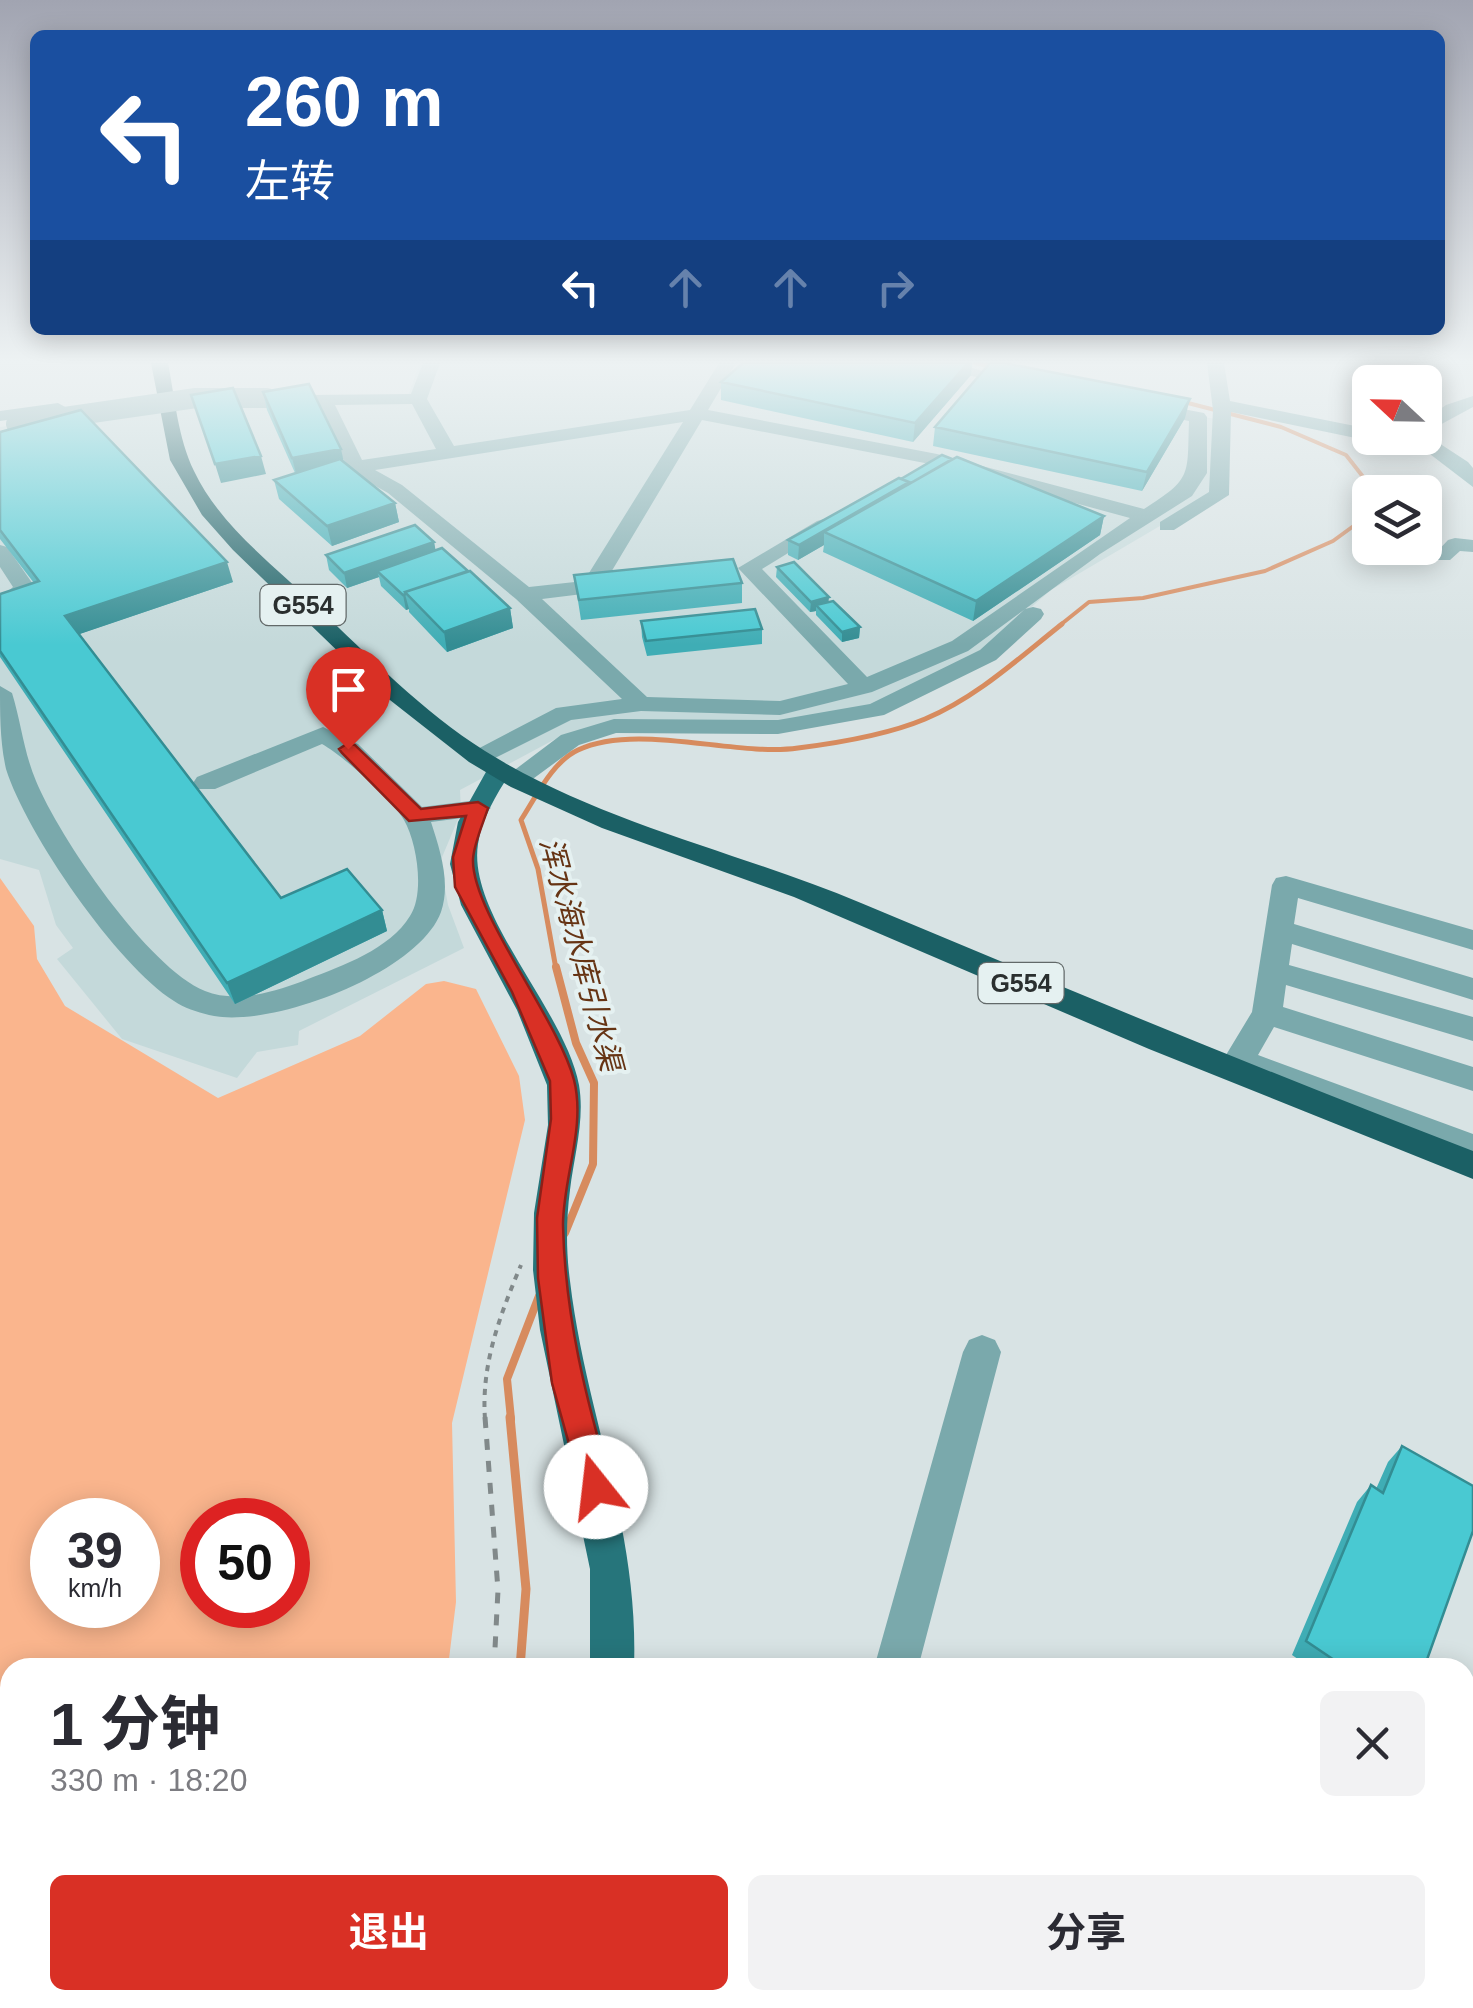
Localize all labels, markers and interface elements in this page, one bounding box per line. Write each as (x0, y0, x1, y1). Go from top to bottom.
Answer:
text: 260 m (245, 63, 443, 141)
icon: left (80, 70, 210, 200)
text: 左转 (245, 156, 335, 207)
icon: left (553, 260, 608, 315)
icon: ahead (658, 260, 713, 315)
icon: ahead (763, 260, 818, 315)
icon: right (868, 260, 923, 315)
north arrow (1352, 365, 1442, 455)
map controls (1352, 365, 1442, 565)
button: layers (1352, 475, 1442, 565)
road number: G554 (260, 585, 346, 625)
pin (306, 647, 391, 750)
icon: arrive (321, 662, 376, 717)
water label: 浑水海水库引水渠 (534, 834, 629, 1078)
road number: G554 (978, 963, 1064, 1003)
position arrow (544, 1435, 648, 1539)
speed limit sign: 50 (180, 1498, 310, 1628)
text: 39 (67, 1523, 123, 1579)
text: km/h (68, 1574, 122, 1602)
text: 1 分钟 (50, 1691, 220, 1758)
button: close (1320, 1691, 1425, 1796)
text: 330 m · 18:20 (50, 1762, 247, 1798)
button: 退出 (50, 1875, 728, 1990)
button: 分享 (748, 1875, 1425, 1990)

